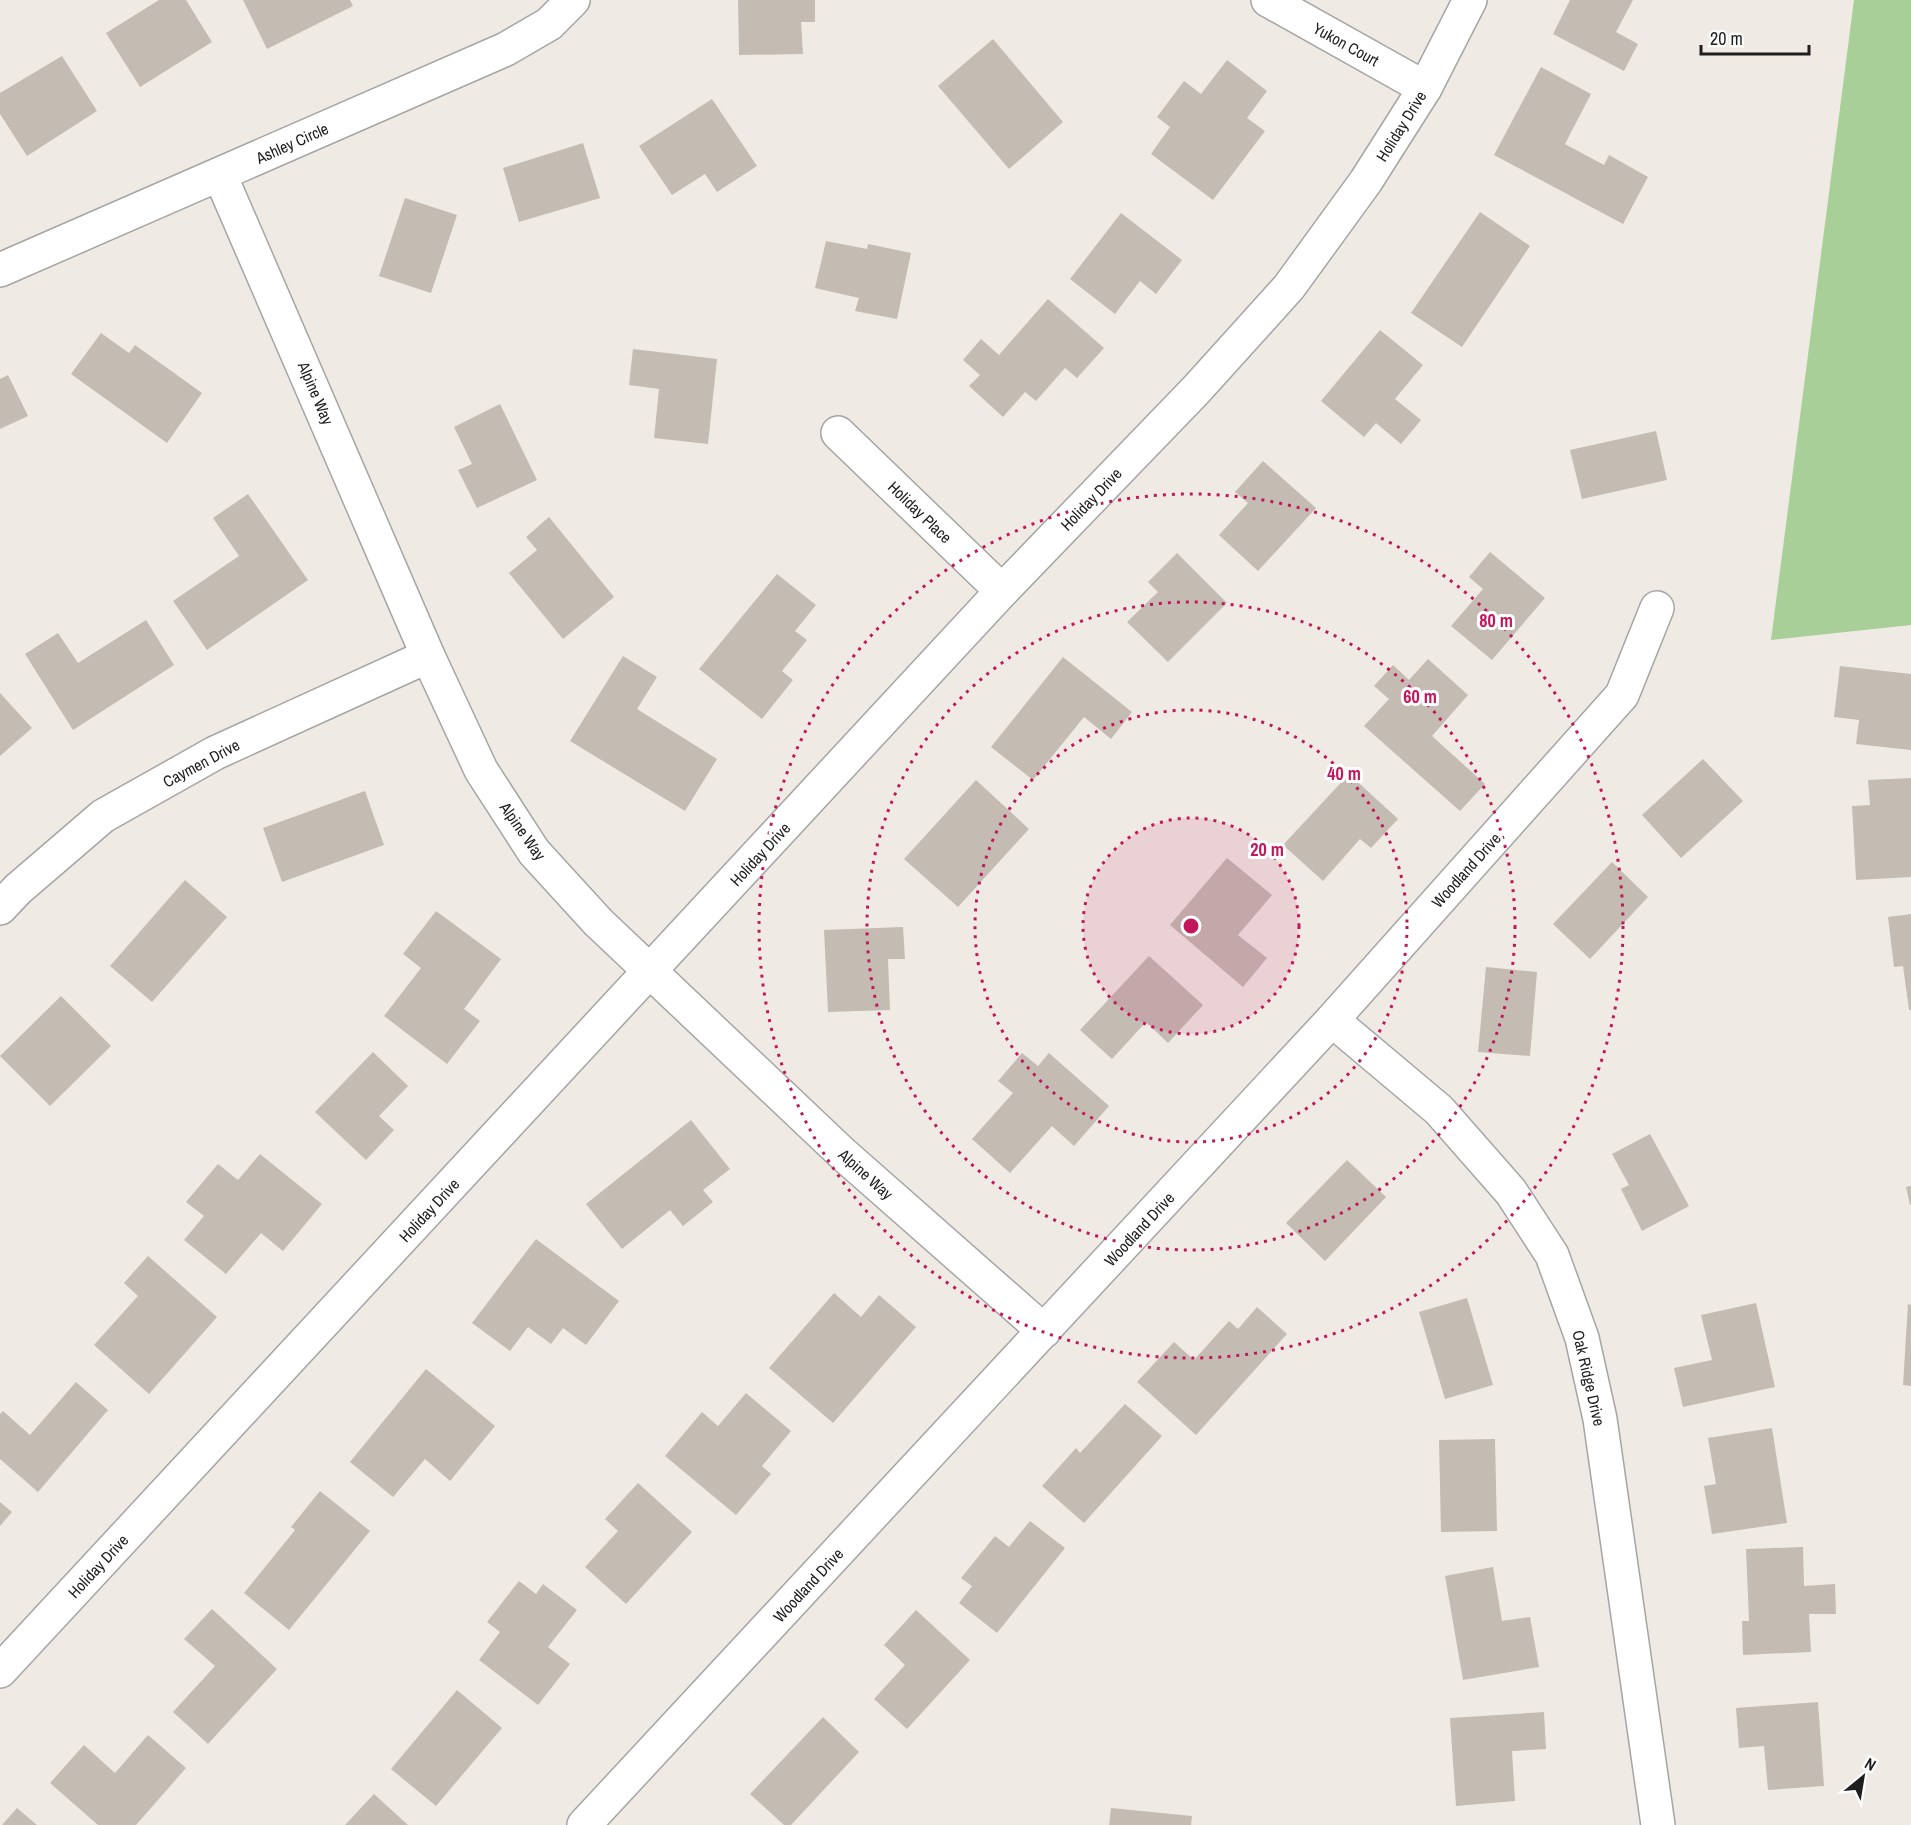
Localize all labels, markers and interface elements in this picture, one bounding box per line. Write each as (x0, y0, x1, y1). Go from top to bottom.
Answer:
street label: Yukon Court (1309, 17, 1383, 71)
scale bar (1701, 18, 1809, 56)
text: 20 m (1710, 26, 1743, 51)
street label: Holiday Drive (1371, 86, 1431, 166)
street label: Ashley Circle (251, 117, 332, 169)
street label: Alpine Way (292, 357, 339, 428)
street label: Holiday Drive (1055, 463, 1127, 535)
street label: Holiday Place (883, 476, 957, 548)
text: 80 m (1479, 608, 1513, 633)
text: 60 m (1403, 684, 1437, 709)
street label: Caymen Drive (159, 734, 243, 792)
text: 40 m (1327, 761, 1361, 786)
street label: Alpine Way (494, 797, 551, 865)
street label: Holiday Drive (725, 817, 795, 891)
street label: Woodland Drive (1426, 828, 1506, 912)
text: 20 m (1250, 837, 1284, 862)
centre of rings (1181, 916, 1201, 936)
street label: Alpine Way (833, 1143, 898, 1205)
street label: Holiday Drive (394, 1173, 464, 1247)
street label: Woodland Drive (1099, 1187, 1179, 1271)
street label: Oak Ridge Drive (1567, 1328, 1611, 1428)
street label: Holiday Drive (63, 1529, 133, 1603)
street label: Woodland Drive (768, 1543, 848, 1627)
north arrow (1833, 1747, 1893, 1807)
text: N (1861, 1752, 1880, 1776)

